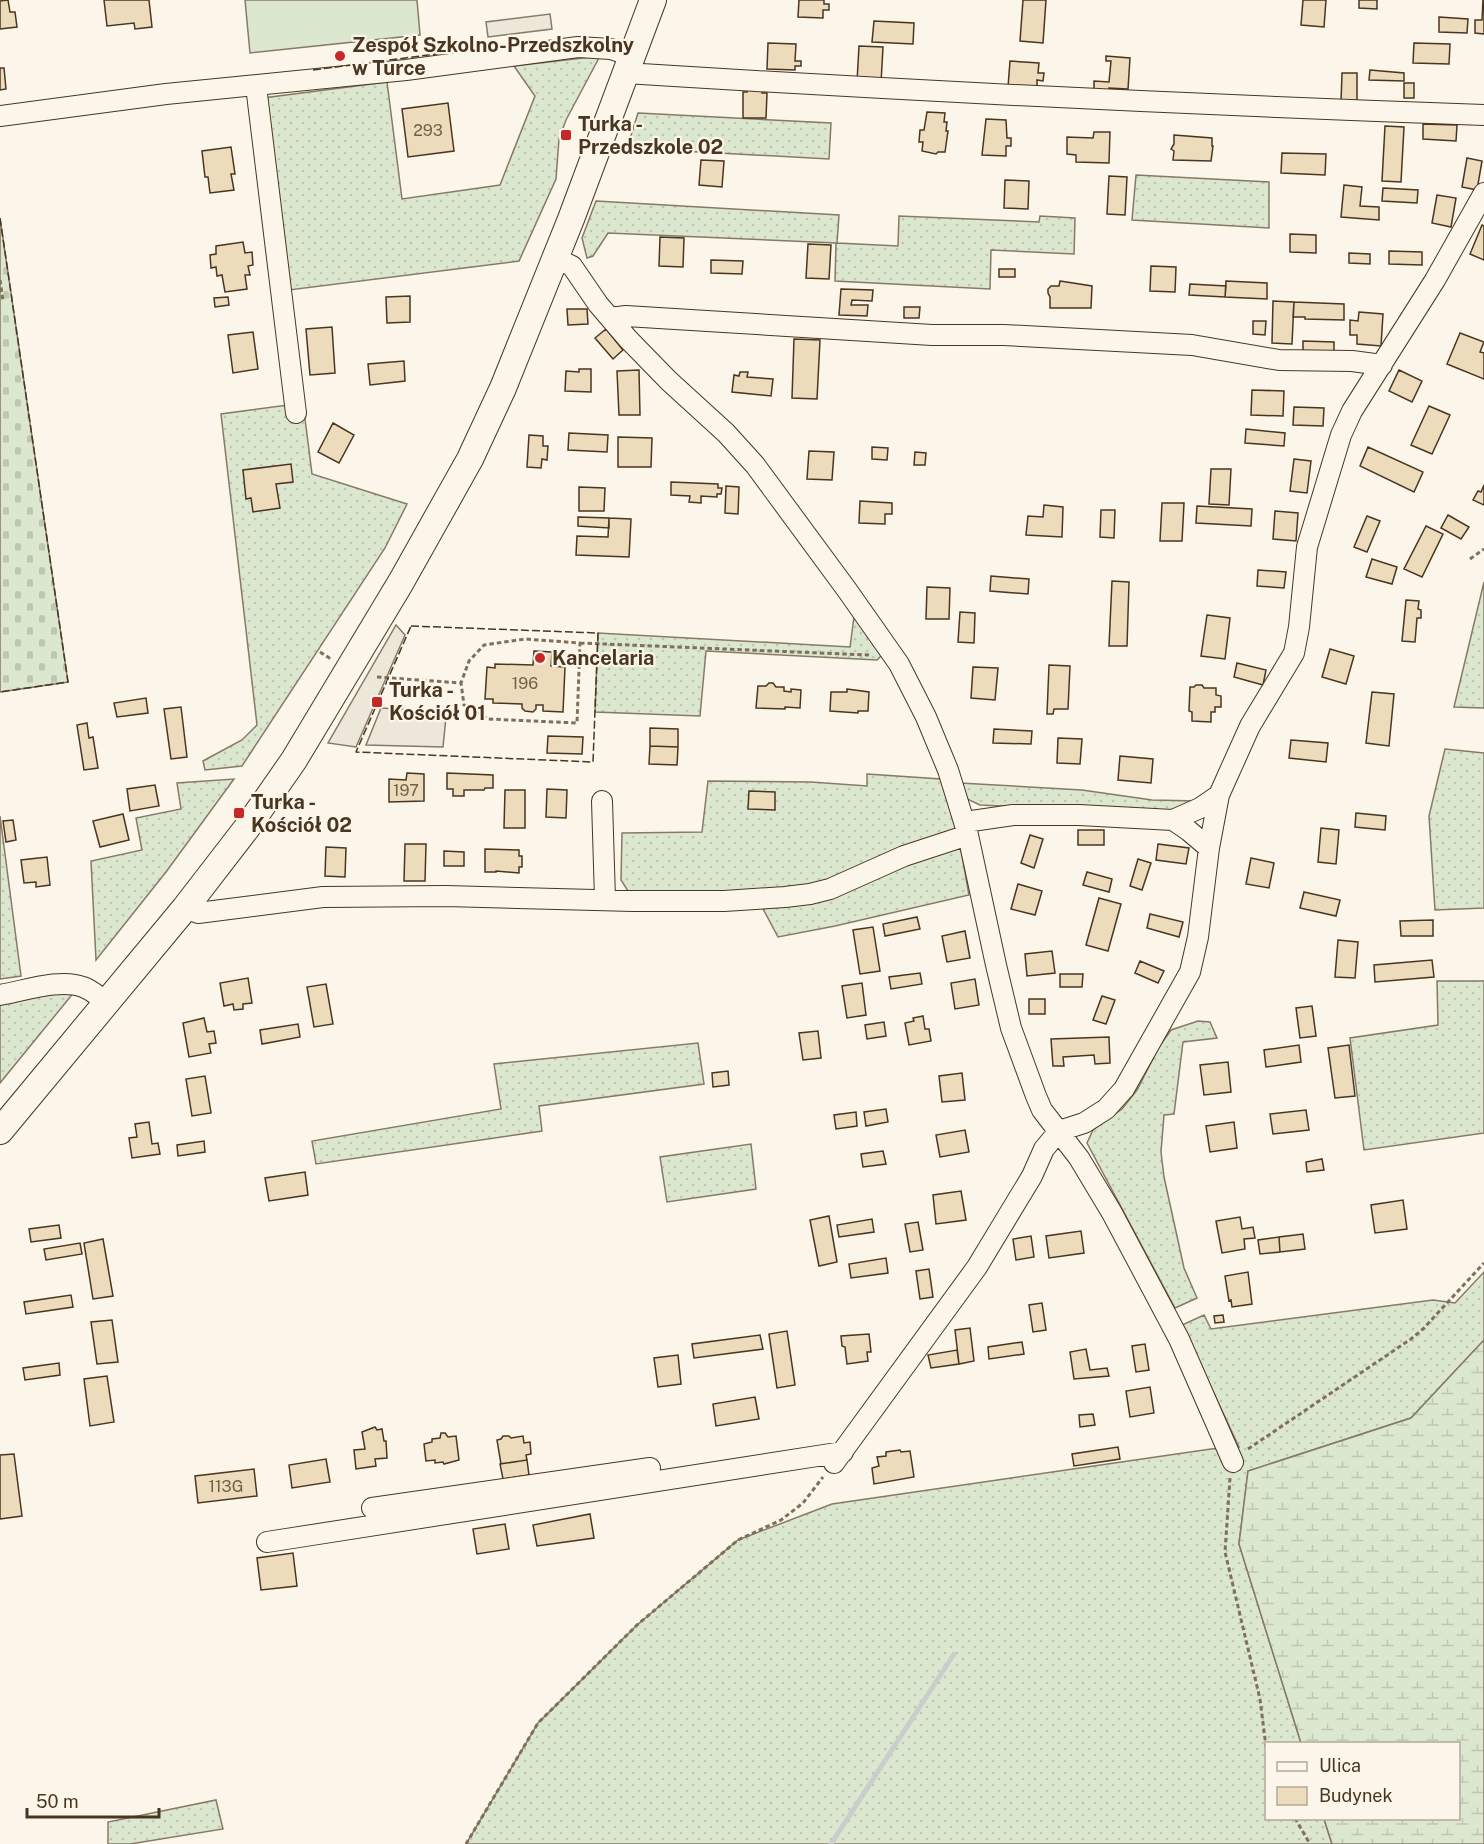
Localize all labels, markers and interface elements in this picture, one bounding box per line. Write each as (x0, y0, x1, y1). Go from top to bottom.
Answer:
place label: Zespół Szkolno-Przedszkolny w Turce (352, 33, 634, 80)
marker: Zespół Szkolno-Przedszkolny w Turce (333, 49, 347, 63)
place label: Turka - Przedszkole 02 (578, 112, 723, 159)
house number: 293 (413, 121, 443, 140)
marker: Turka - Przedszkole 02 (559, 128, 573, 142)
place label: Kancelaria (552, 646, 654, 670)
marker: Kancelaria (533, 651, 547, 665)
house number: 196 (512, 674, 538, 693)
place label: Turka - Kościół 01 (389, 678, 486, 725)
marker: Turka - Kościół 01 (370, 695, 384, 709)
house number: 197 (393, 781, 419, 800)
place label: Turka - Kościół 02 (251, 790, 352, 837)
marker: Turka - Kościół 02 (232, 806, 246, 820)
house number: 113G (209, 1477, 243, 1496)
legend (1265, 1742, 1460, 1820)
text: Ulica (1319, 1755, 1361, 1776)
scale bar (27, 1781, 159, 1819)
text: Budynek (1319, 1785, 1393, 1806)
text: 50 m (36, 1791, 79, 1812)

